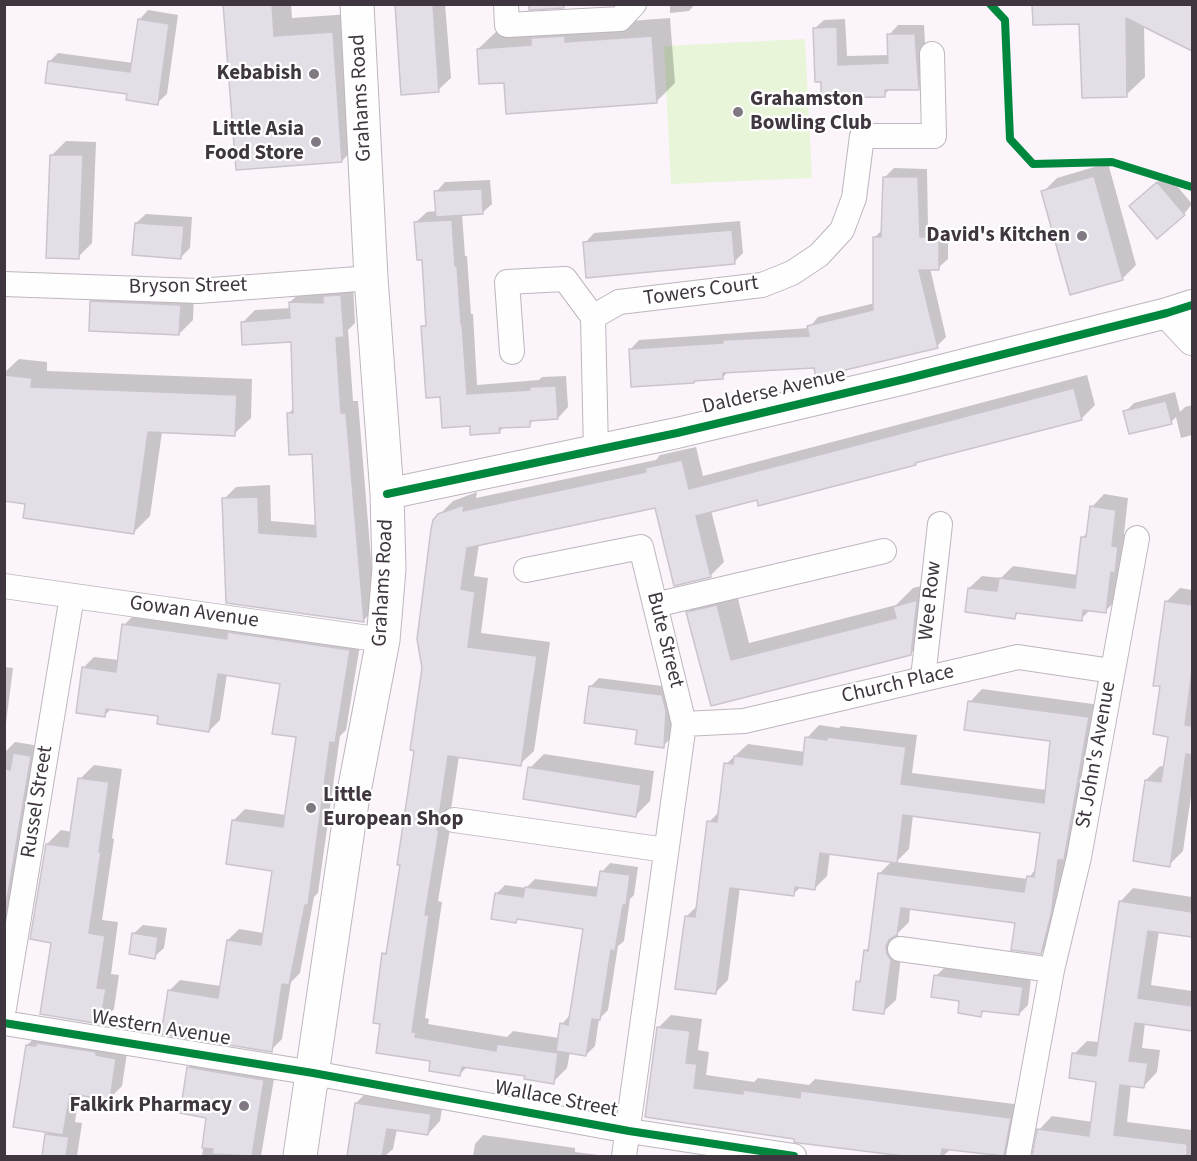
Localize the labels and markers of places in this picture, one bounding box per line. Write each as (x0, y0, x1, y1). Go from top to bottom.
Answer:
place label: Kebabish (217, 61, 302, 87)
marker: Kebabish (307, 67, 321, 81)
place label: Grahamston Bowling Club (750, 87, 872, 137)
marker: Grahamston Bowling Club (731, 105, 745, 119)
place label: Little Asia Food Store (204, 117, 304, 167)
marker: Little Asia Food Store (309, 135, 323, 149)
place label: David's Kitchen (926, 223, 1070, 249)
marker: David's Kitchen (1075, 229, 1089, 243)
place label: Little European Shop (323, 783, 464, 833)
marker: Little European Shop (304, 801, 318, 815)
place label: Falkirk Pharmacy (70, 1093, 232, 1119)
marker: Falkirk Pharmacy (237, 1099, 251, 1113)

